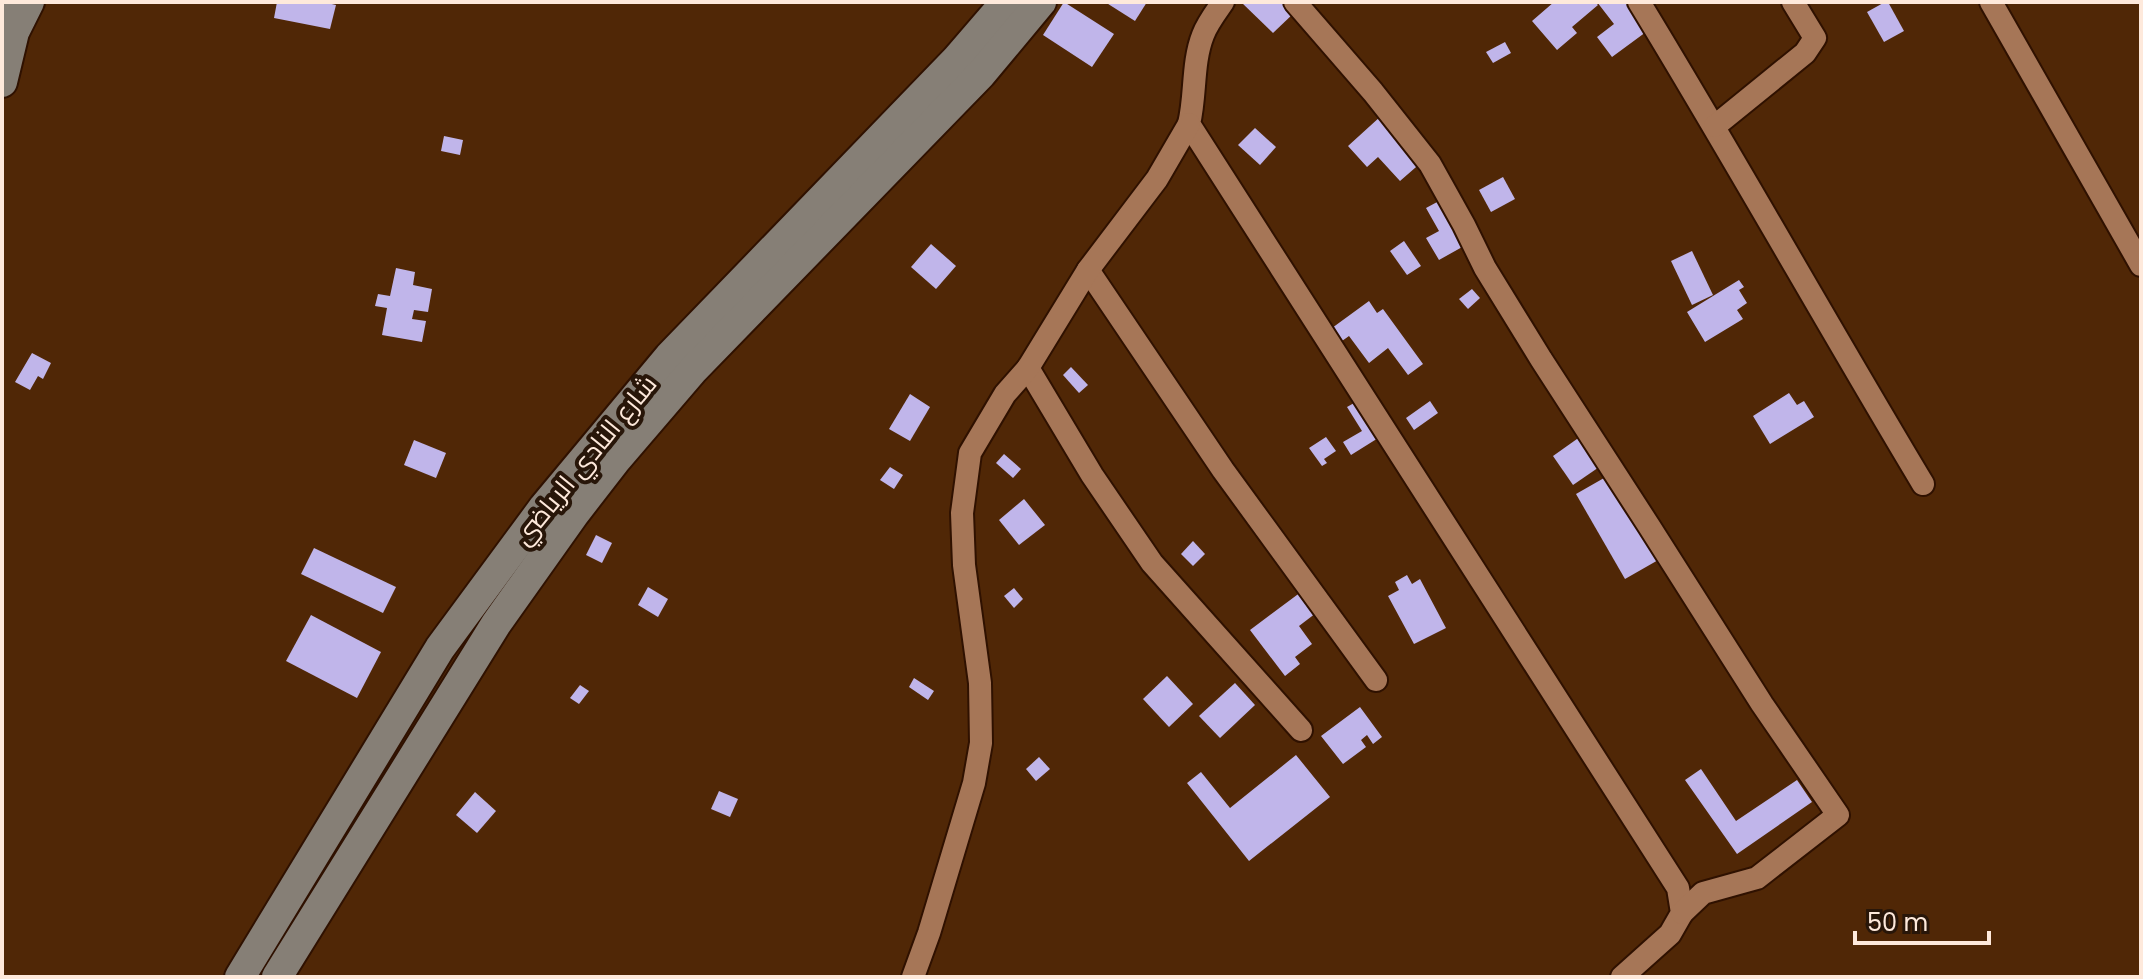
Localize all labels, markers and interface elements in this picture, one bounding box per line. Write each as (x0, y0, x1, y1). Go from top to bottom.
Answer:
street label: شارع النادي الرياضي (505, 367, 666, 554)
scale bar (1855, 895, 1989, 945)
text: 50 m (1867, 906, 1928, 939)

